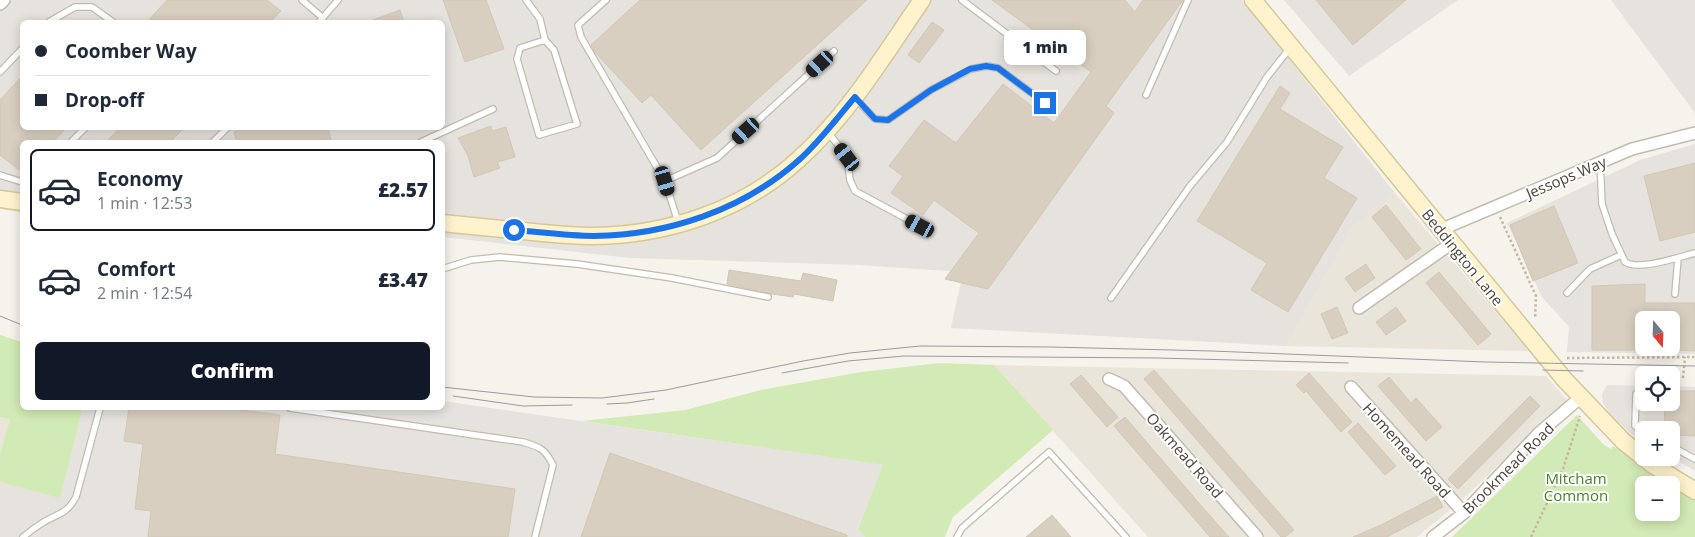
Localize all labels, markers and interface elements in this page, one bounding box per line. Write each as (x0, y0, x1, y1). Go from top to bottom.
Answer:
callout: 1 min (1004, 31, 1086, 66)
text: 1 min (1022, 36, 1068, 58)
text: Coomber Way (65, 38, 197, 64)
car (803, 48, 836, 80)
text: Drop-off (65, 87, 144, 113)
route end (1034, 92, 1056, 114)
car (729, 115, 762, 147)
car (831, 141, 862, 173)
street label: Jessops Way (1521, 151, 1610, 204)
car (653, 164, 676, 198)
text: Economy (97, 166, 183, 192)
icon: car (37, 168, 82, 213)
text: £2.57 (378, 177, 428, 203)
text: 1 min · 12:53 (97, 192, 192, 214)
street label: Beddington Lane (1418, 205, 1508, 309)
car (903, 212, 936, 240)
route start (503, 219, 525, 241)
text: Comfort (97, 256, 176, 282)
icon: car (37, 258, 82, 303)
text: £3.47 (378, 267, 428, 293)
text: 2 min · 12:54 (97, 282, 192, 304)
north arrow (1635, 311, 1680, 356)
map controls (1635, 311, 1680, 521)
button: Confirm (35, 342, 430, 400)
button: locate (1635, 366, 1680, 411)
street label: Homemead Road (1359, 398, 1455, 502)
street label: Oakmead Road (1142, 408, 1228, 502)
street label: Brookmead Road (1458, 418, 1558, 518)
button: + (1635, 421, 1680, 466)
park label: Mitcham Common (1544, 468, 1608, 505)
button: − (1635, 476, 1680, 521)

